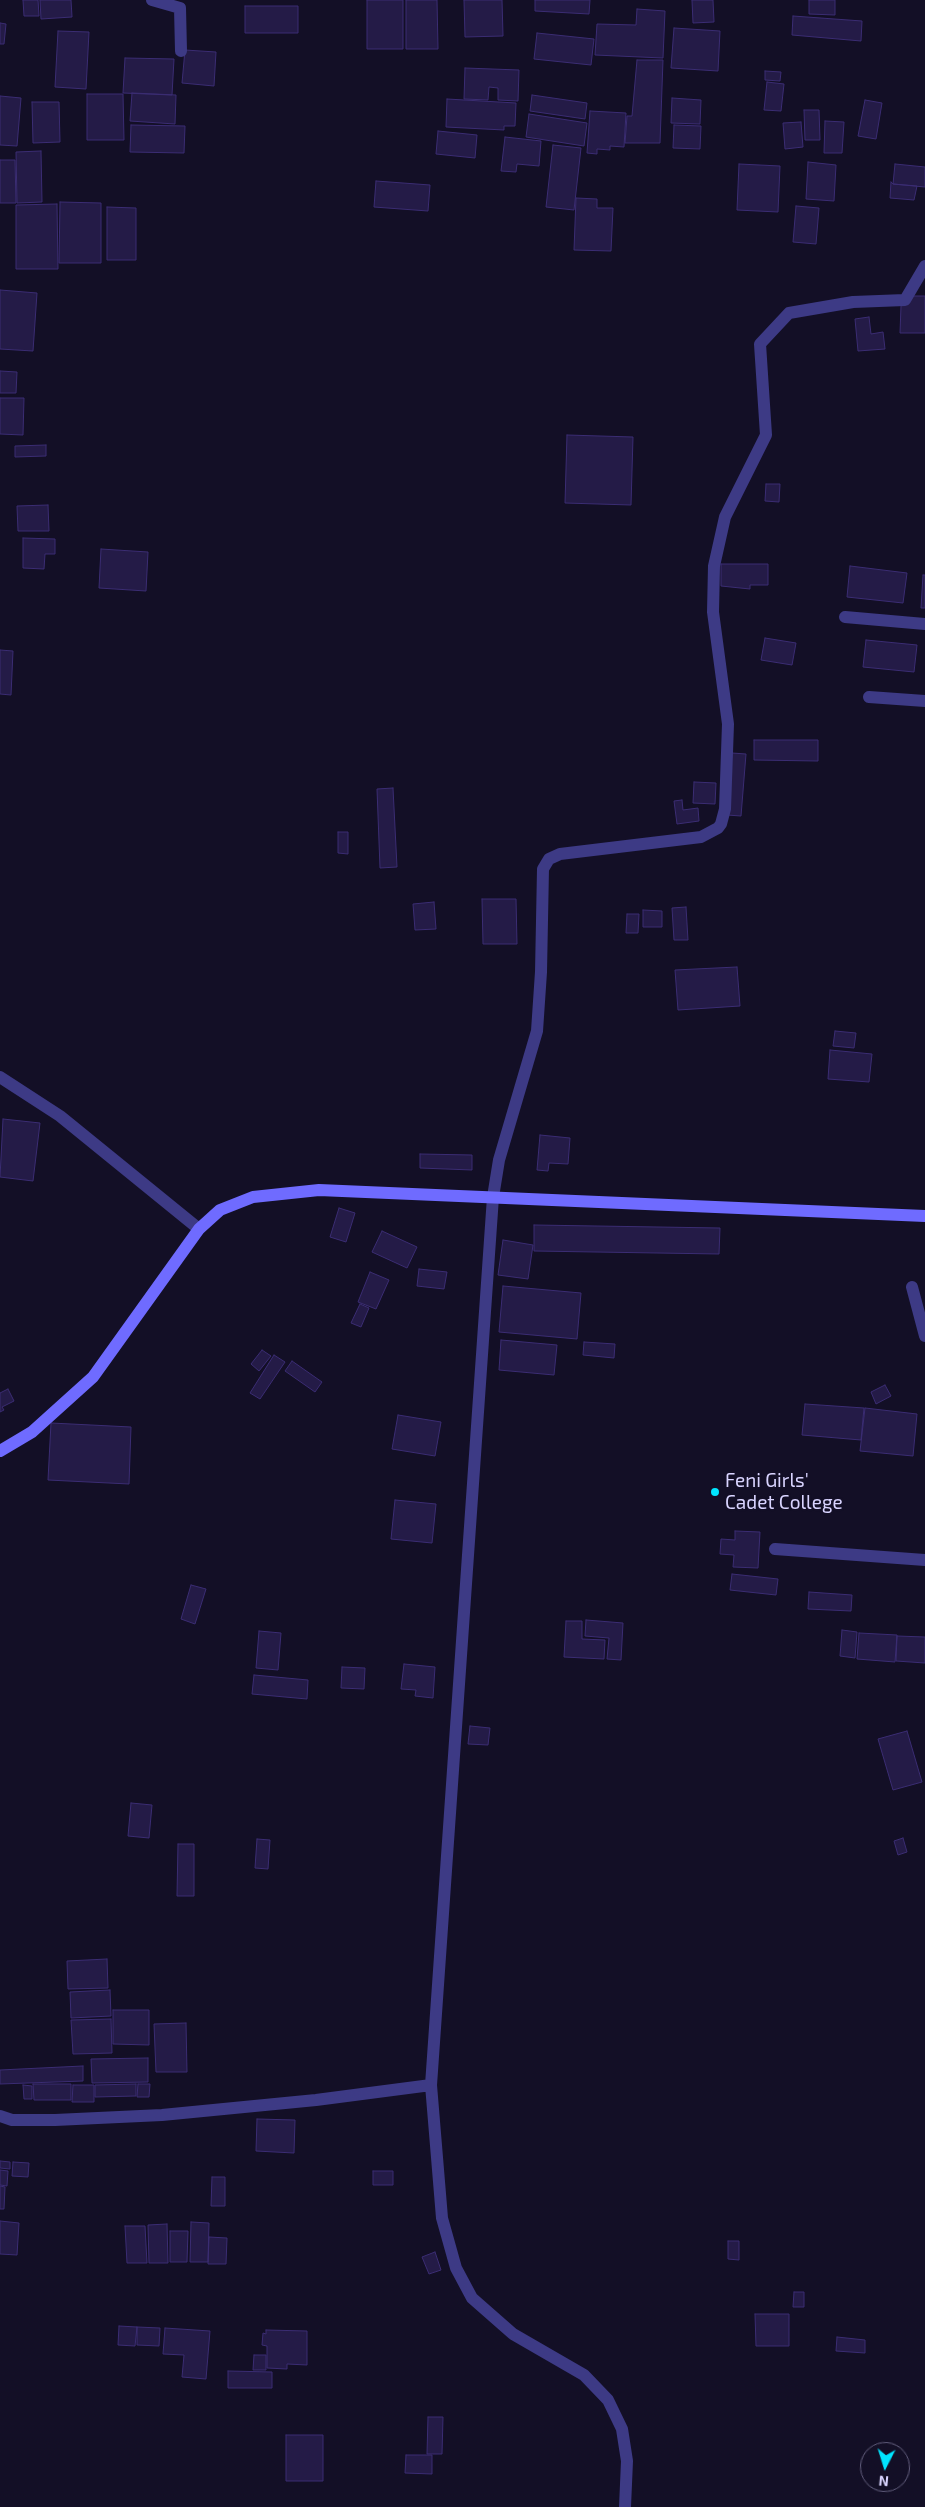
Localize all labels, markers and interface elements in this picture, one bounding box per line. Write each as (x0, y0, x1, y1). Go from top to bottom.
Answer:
place label: Feni Girls' Cadet College (725, 1470, 843, 1514)
marker: Feni Girls' Cadet College (709, 1486, 721, 1498)
north arrow (860, 2442, 910, 2492)
text: N (878, 2473, 890, 2490)

